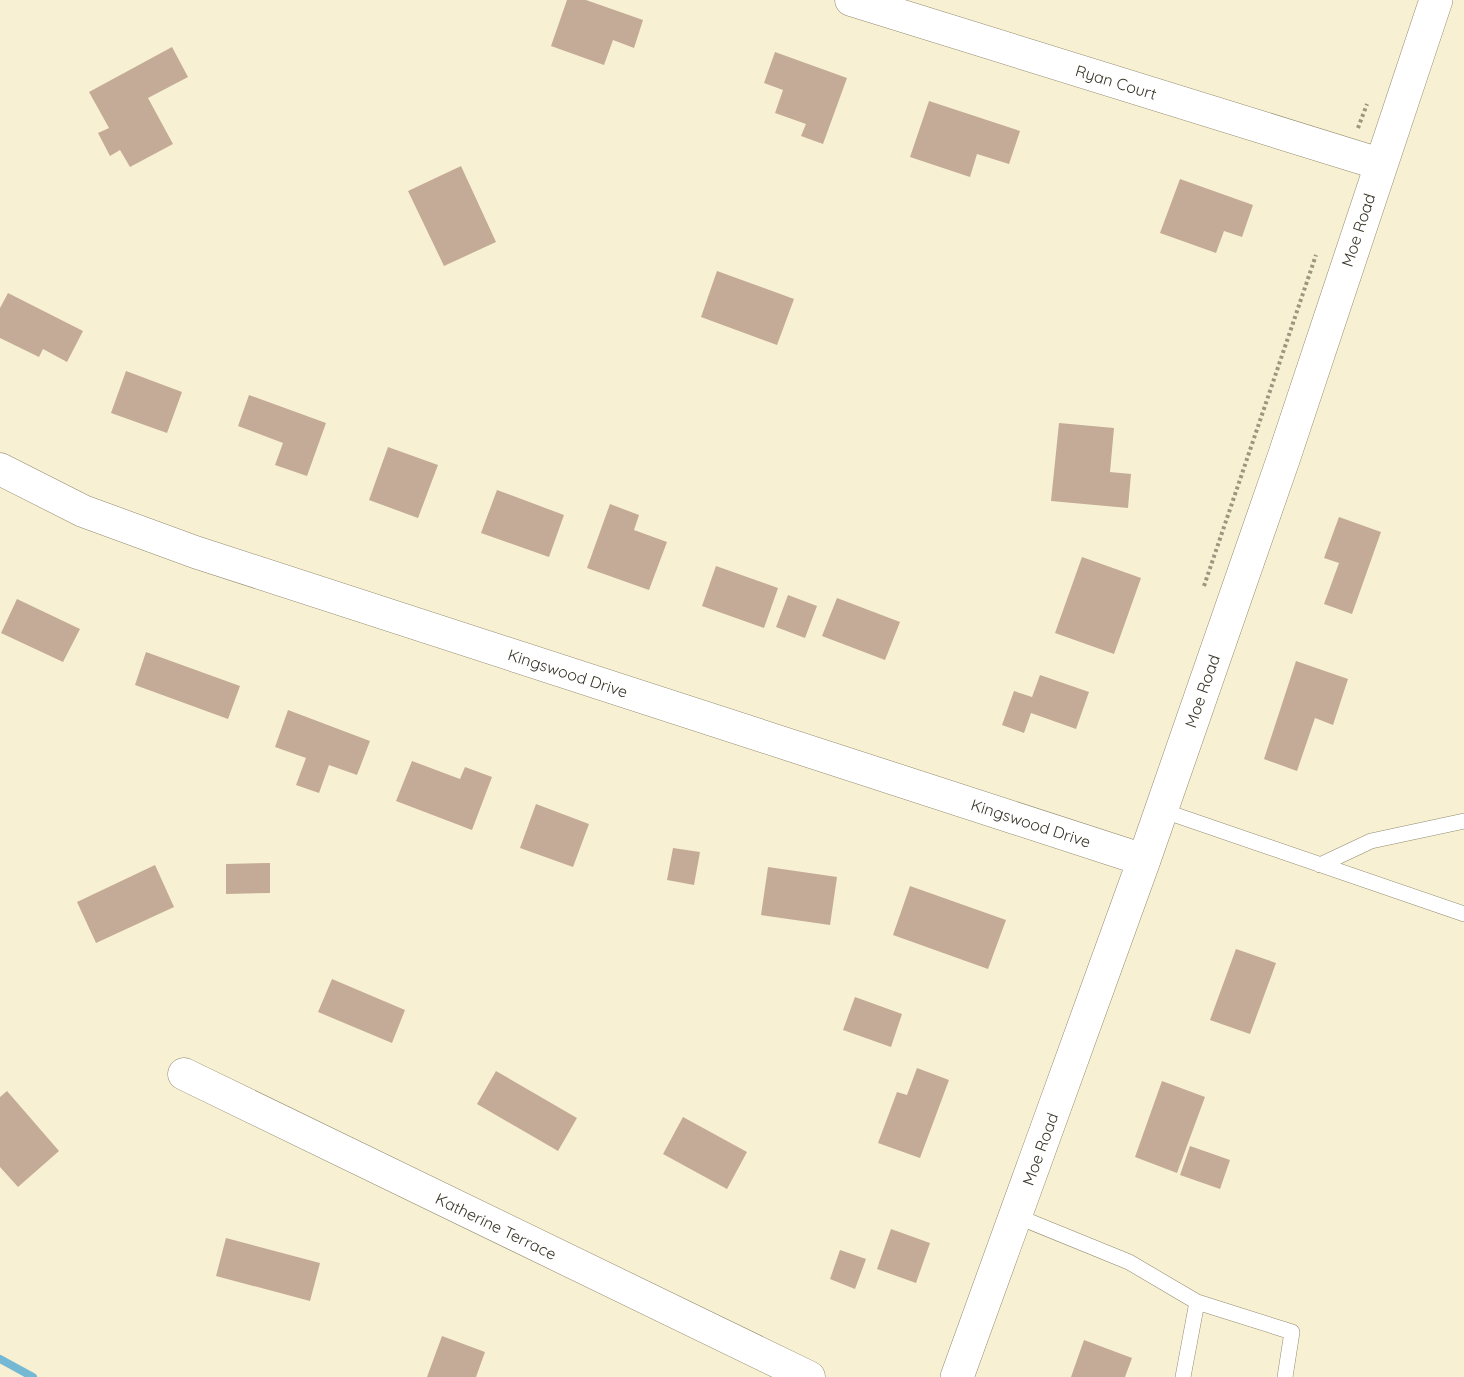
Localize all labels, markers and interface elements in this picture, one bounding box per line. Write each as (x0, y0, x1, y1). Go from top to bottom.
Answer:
street label: Ryan Court (1073, 60, 1159, 104)
street label: Moe Road (1337, 191, 1379, 269)
street label: Kingswood Drive (506, 644, 630, 702)
street label: Moe Road (1180, 652, 1224, 730)
street label: Kingswood Drive (969, 794, 1093, 852)
street label: Moe Road (1018, 1110, 1062, 1188)
street label: Katherine Terrace (432, 1188, 560, 1264)

